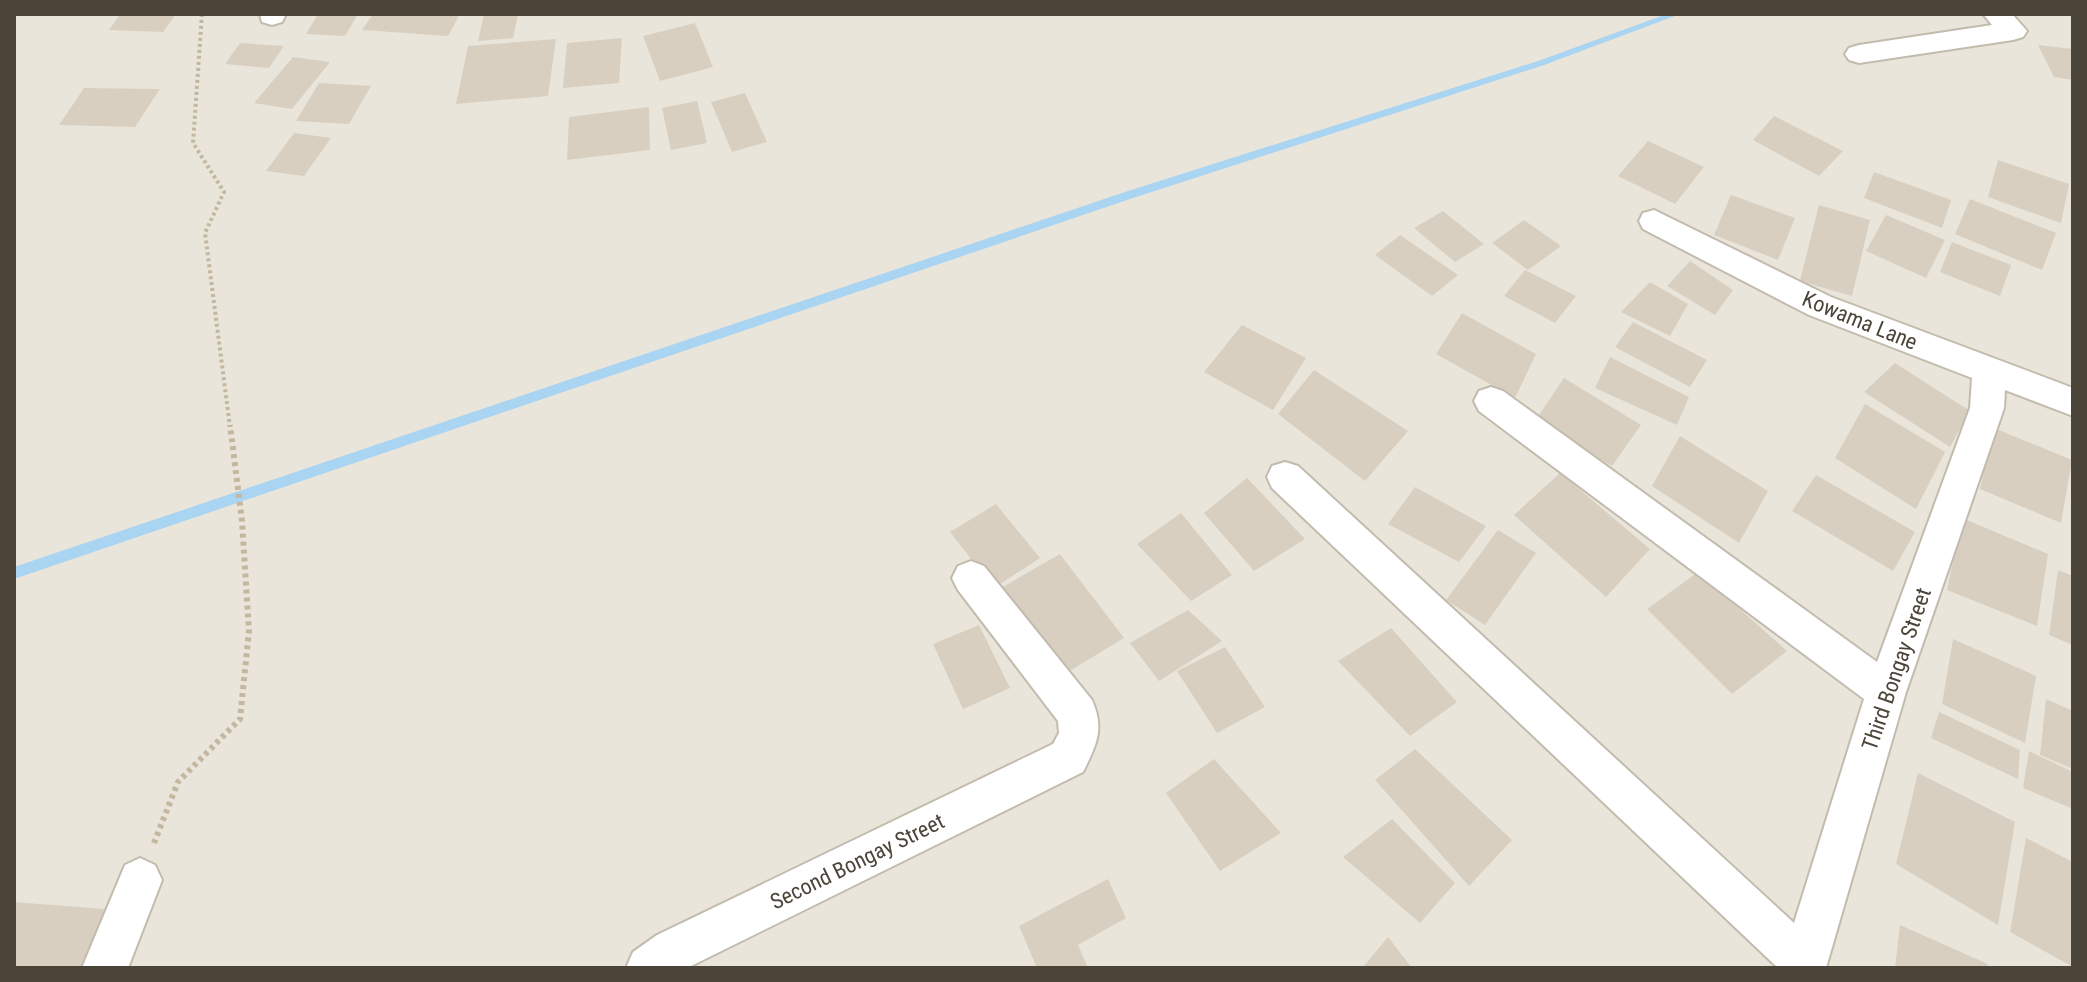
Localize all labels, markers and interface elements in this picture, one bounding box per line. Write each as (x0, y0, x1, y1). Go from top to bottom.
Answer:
street label: Kowama Lane (1799, 286, 1921, 355)
street label: Third Bongay Street (1857, 585, 1936, 754)
street label: Second Bongay Street (766, 809, 948, 914)

